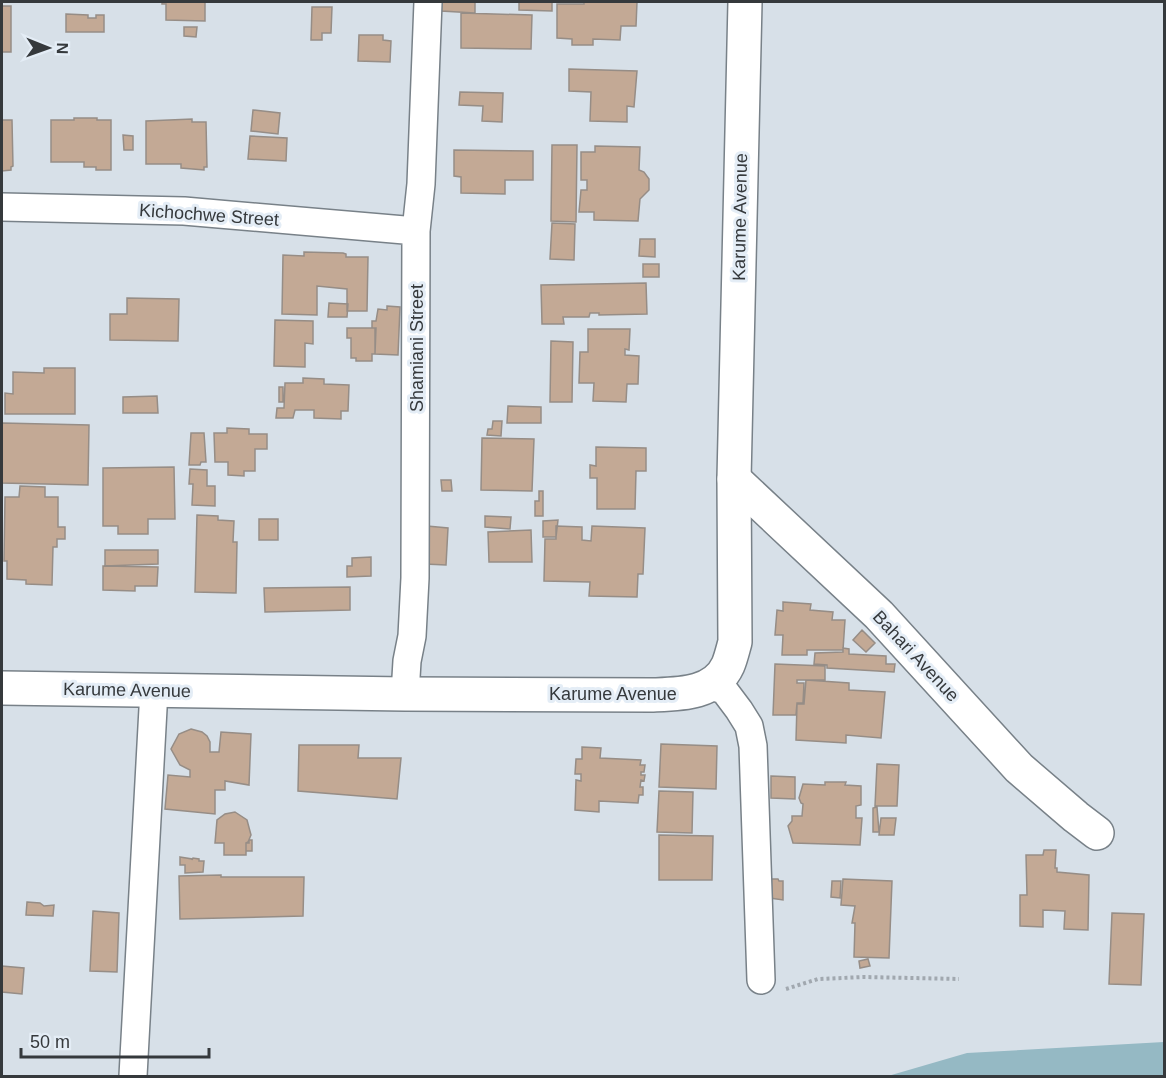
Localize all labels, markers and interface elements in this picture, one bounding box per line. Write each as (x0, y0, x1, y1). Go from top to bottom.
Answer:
north arrow (18, 18, 78, 78)
text: N (54, 42, 71, 54)
street label: Karume Avenue (729, 153, 751, 281)
street label: Kichochwe Street (138, 200, 280, 230)
street label: Shamiani Street (407, 284, 427, 412)
street label: Bahari Avenue (869, 606, 963, 706)
street label: Karume Avenue (63, 679, 191, 701)
street label: Karume Avenue (549, 684, 677, 704)
scale bar (21, 1021, 208, 1059)
text: 50 m (30, 1032, 70, 1052)

